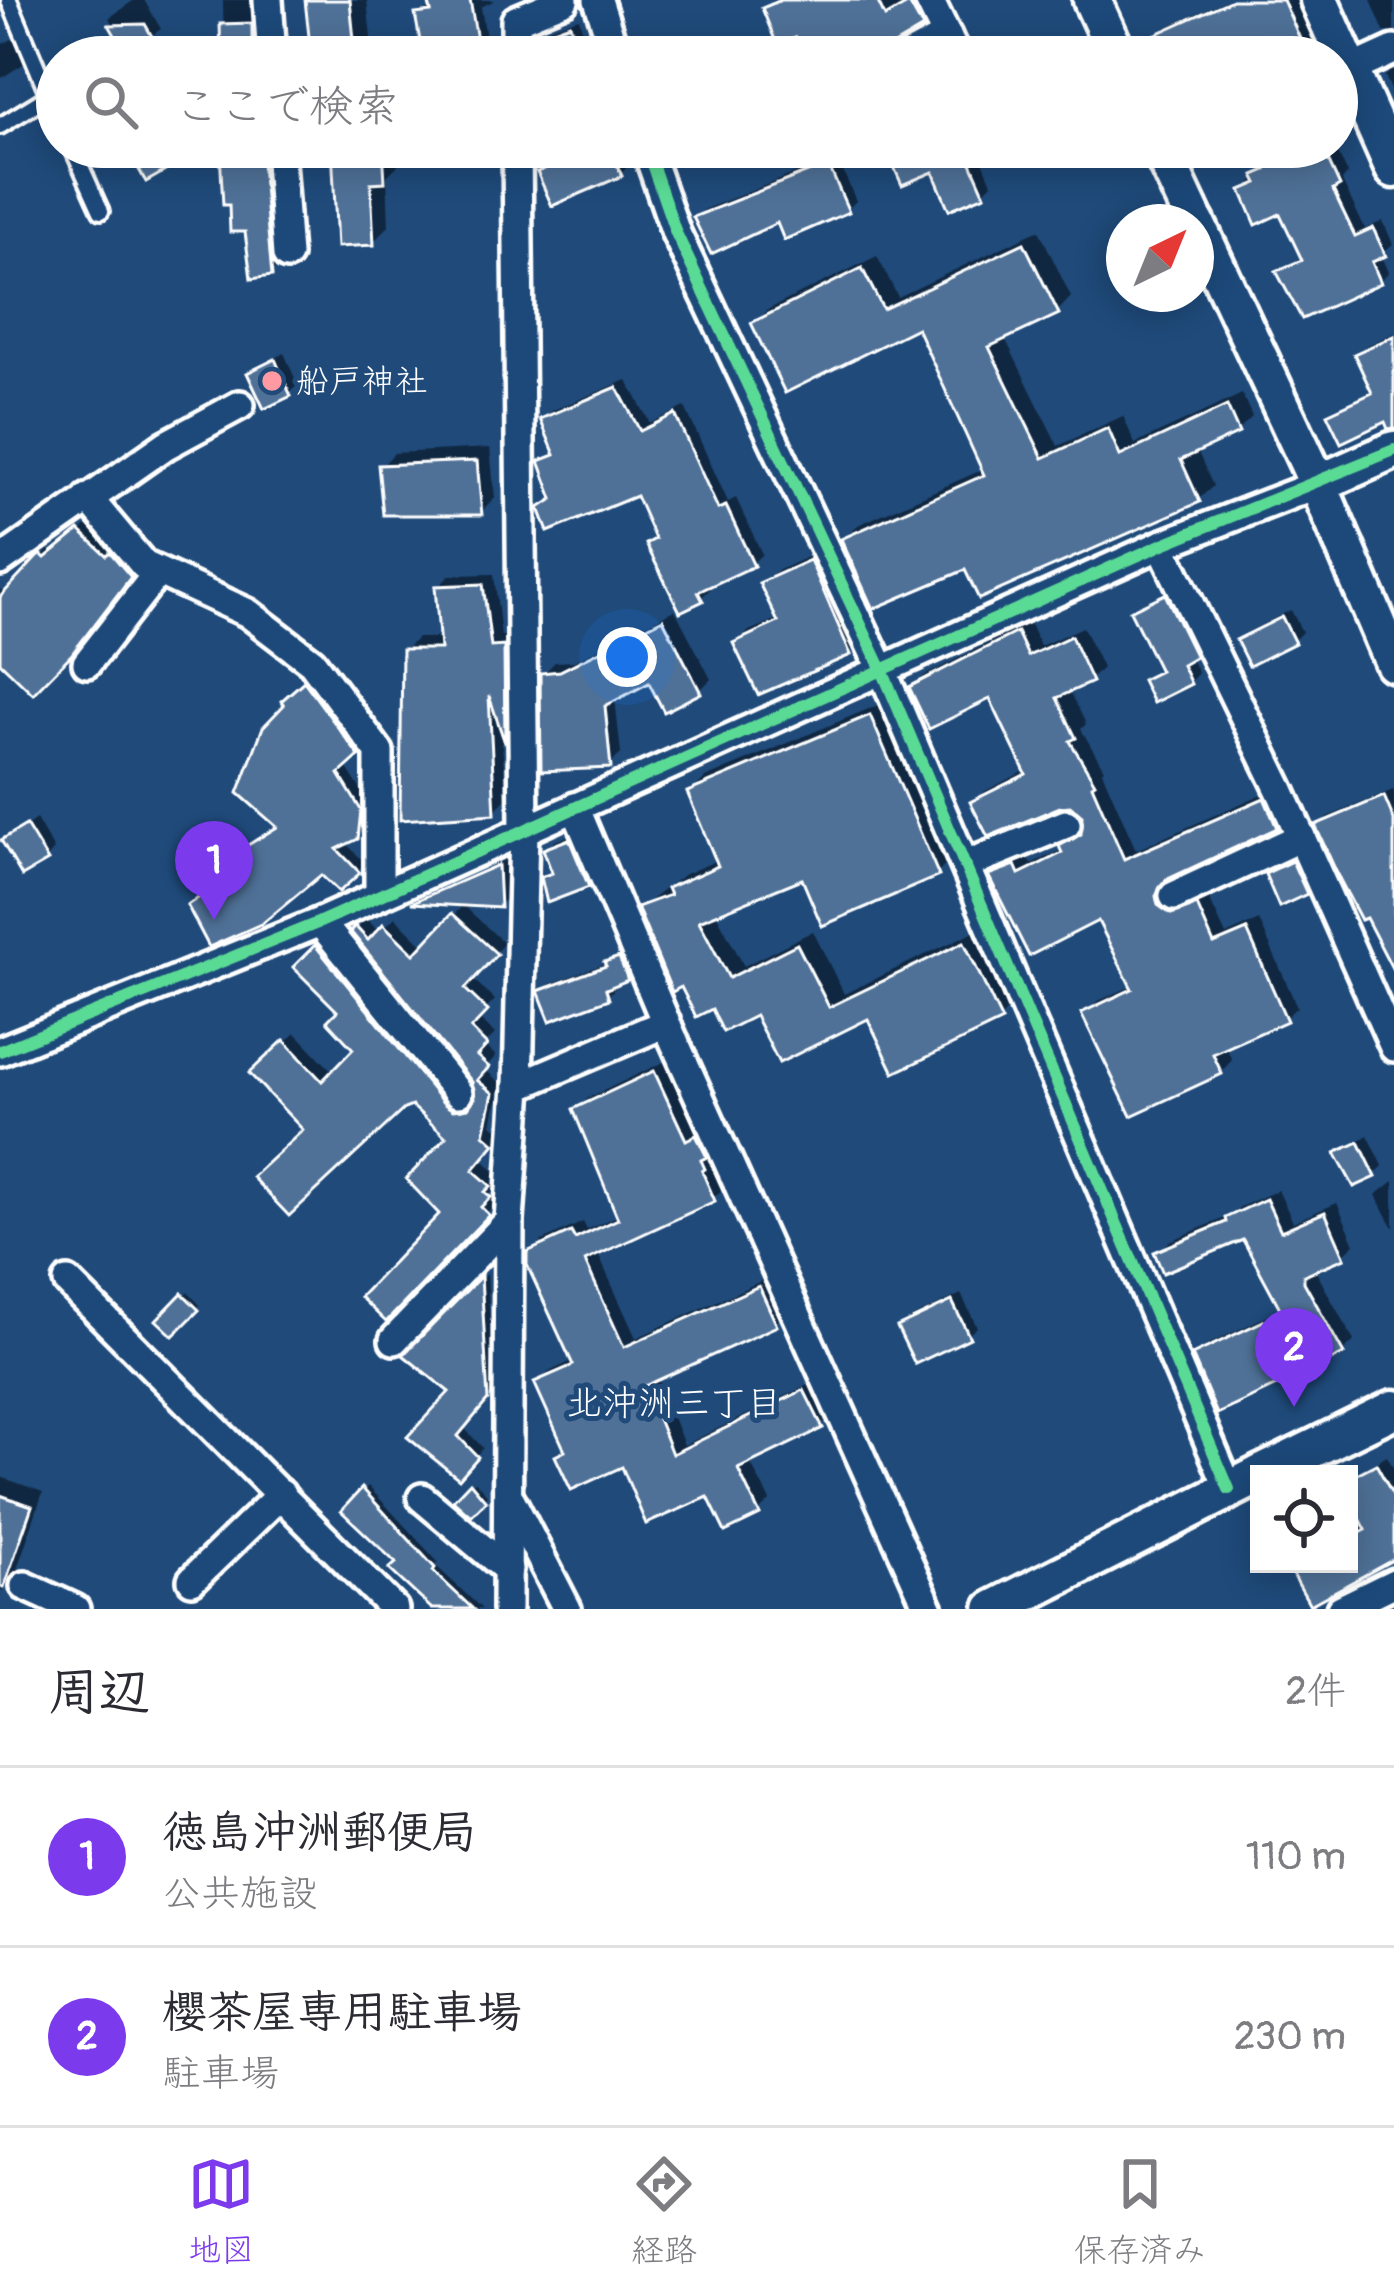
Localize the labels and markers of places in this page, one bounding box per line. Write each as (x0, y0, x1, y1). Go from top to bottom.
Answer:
place label: 船戸神社 (296, 361, 428, 402)
marker: 船戸神社 (259, 368, 285, 394)
pin: 1 (175, 821, 253, 920)
pin: 2 (1255, 1308, 1333, 1407)

